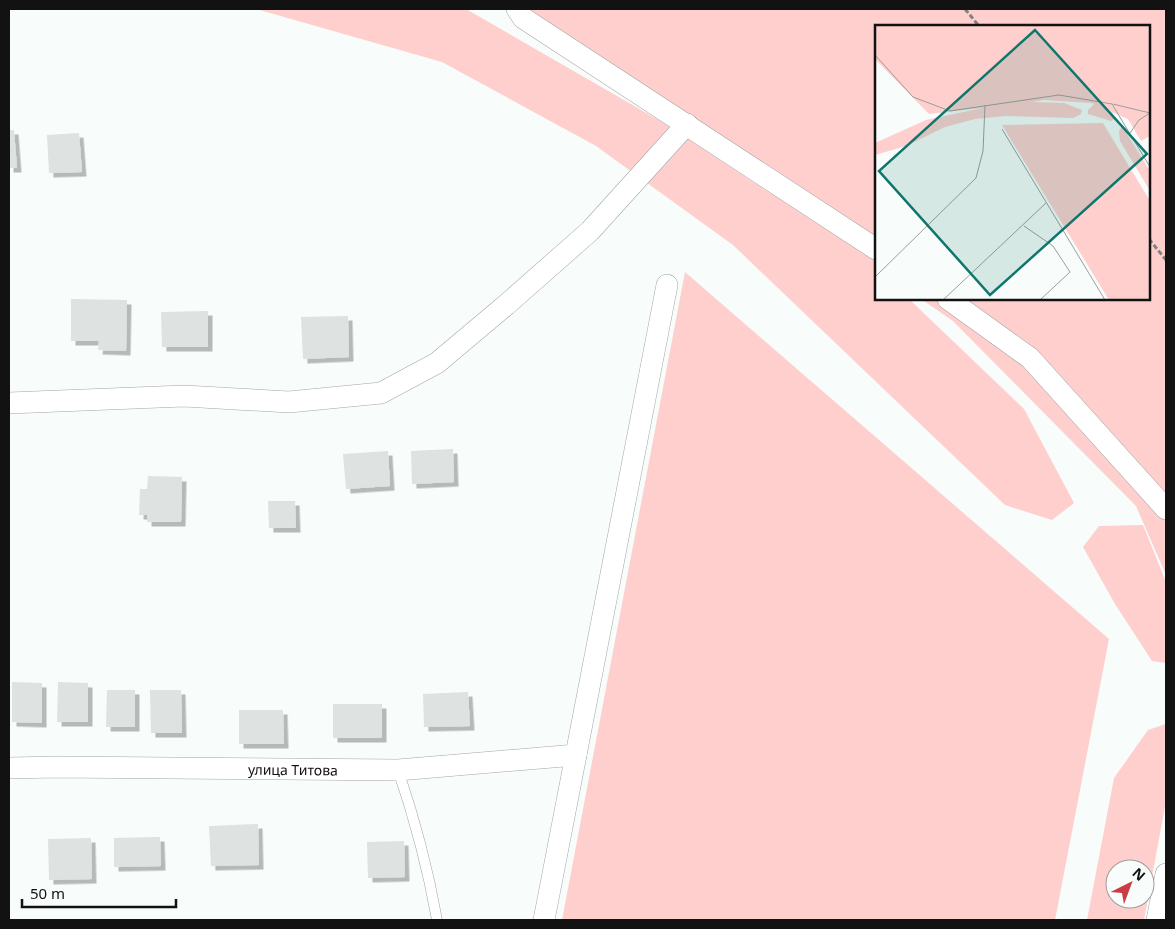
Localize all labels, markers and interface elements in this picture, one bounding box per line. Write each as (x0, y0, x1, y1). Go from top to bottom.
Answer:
inset map (875, 25, 1150, 300)
street label: улица Титова (248, 759, 338, 779)
north arrow (1105, 859, 1155, 909)
text: N (1128, 863, 1150, 885)
scale bar (22, 876, 176, 908)
text: 50 m (30, 883, 65, 903)

